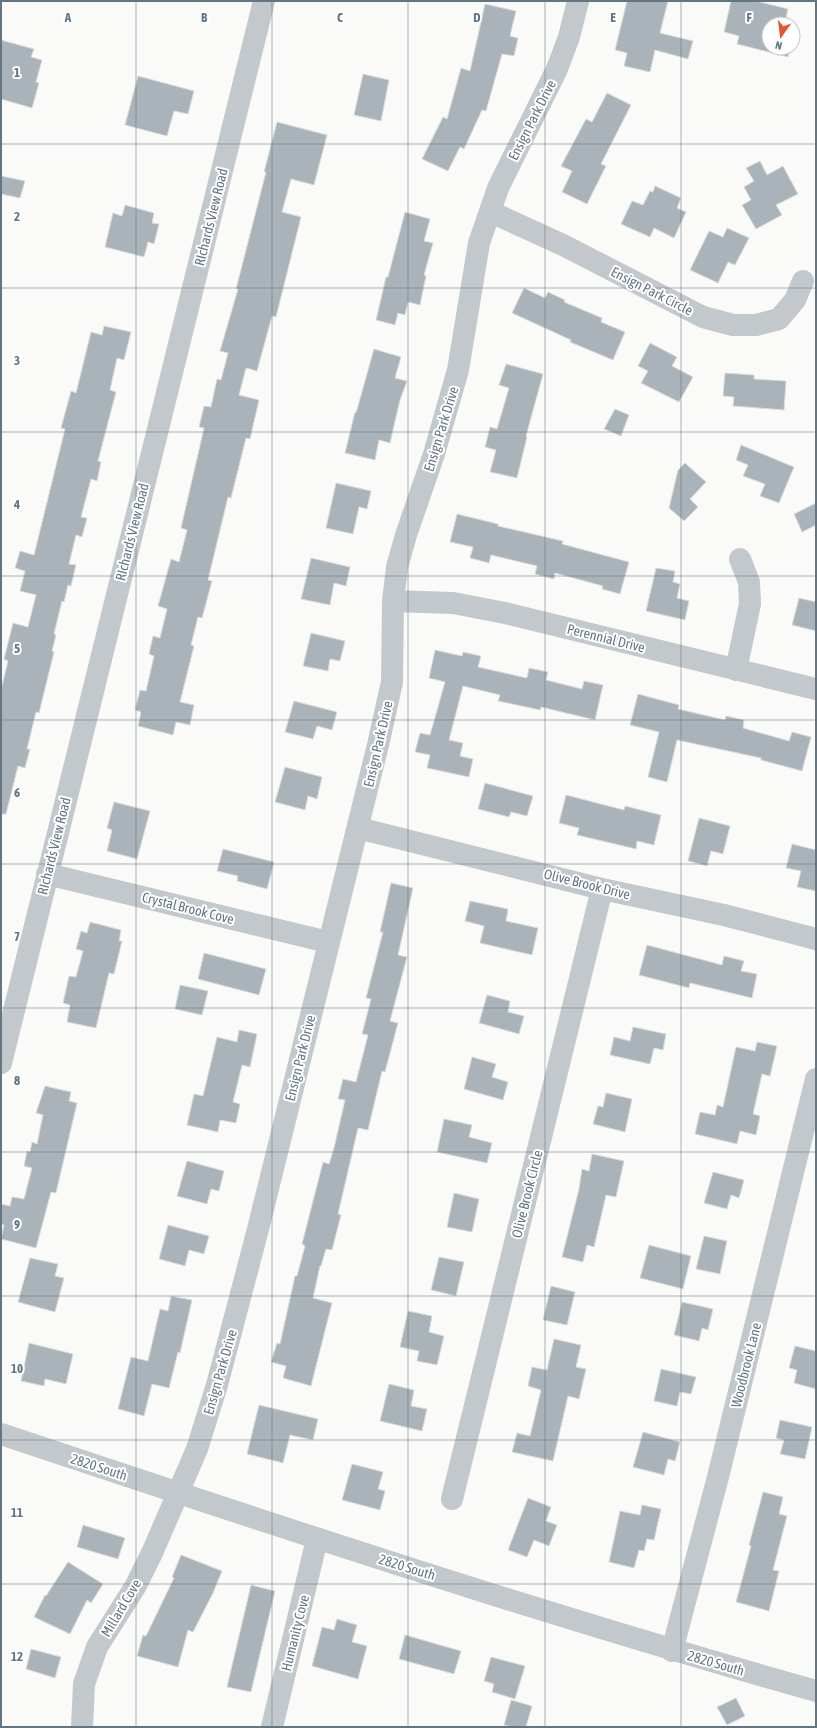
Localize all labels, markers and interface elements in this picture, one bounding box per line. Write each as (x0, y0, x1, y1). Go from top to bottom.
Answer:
text: A (64, 10, 72, 25)
text: B (201, 10, 208, 25)
text: C (337, 10, 343, 25)
text: D (473, 10, 481, 25)
text: E (610, 10, 616, 25)
text: F (746, 10, 752, 25)
north arrow (761, 16, 801, 56)
text: N (774, 39, 783, 52)
text: 1 (14, 65, 20, 80)
street label: Ensign Park Drive (505, 77, 559, 163)
street label: RIchards View Road (191, 167, 231, 267)
text: 2 (14, 209, 20, 224)
street label: Ensign Park Circle (608, 264, 696, 318)
text: 3 (14, 353, 20, 368)
street label: Ensign Park Drive (420, 385, 462, 473)
street label: RIchards View Road (112, 482, 152, 582)
text: 4 (13, 497, 20, 512)
street label: Perennial Drive (565, 621, 647, 655)
text: 5 (14, 641, 20, 656)
street label: Ensign Park Drive (360, 699, 396, 789)
text: 6 (14, 785, 20, 800)
street label: RIchards View Road (34, 796, 74, 896)
street label: Olive Brook Drive (542, 866, 632, 902)
street label: Crystal Brook Cove (140, 889, 236, 927)
text: 7 (14, 929, 20, 944)
street label: Ensign Park Drive (282, 1013, 318, 1103)
text: 8 (14, 1073, 20, 1088)
street label: Olive Brook Circle (508, 1149, 546, 1239)
text: 9 (14, 1217, 20, 1232)
street label: Woodbrook Lane (728, 1321, 764, 1409)
street label: Ensign Park Drive (200, 1327, 240, 1417)
text: 10 (11, 1361, 23, 1376)
street label: 2820 South (69, 1450, 129, 1484)
text: 11 (11, 1505, 23, 1520)
street label: 2820 South (377, 1551, 437, 1583)
street label: Millard Cove (98, 1576, 144, 1640)
street label: Humanity Cove (278, 1593, 312, 1673)
street label: 2820 South (686, 1647, 746, 1679)
text: 12 (11, 1649, 23, 1664)

